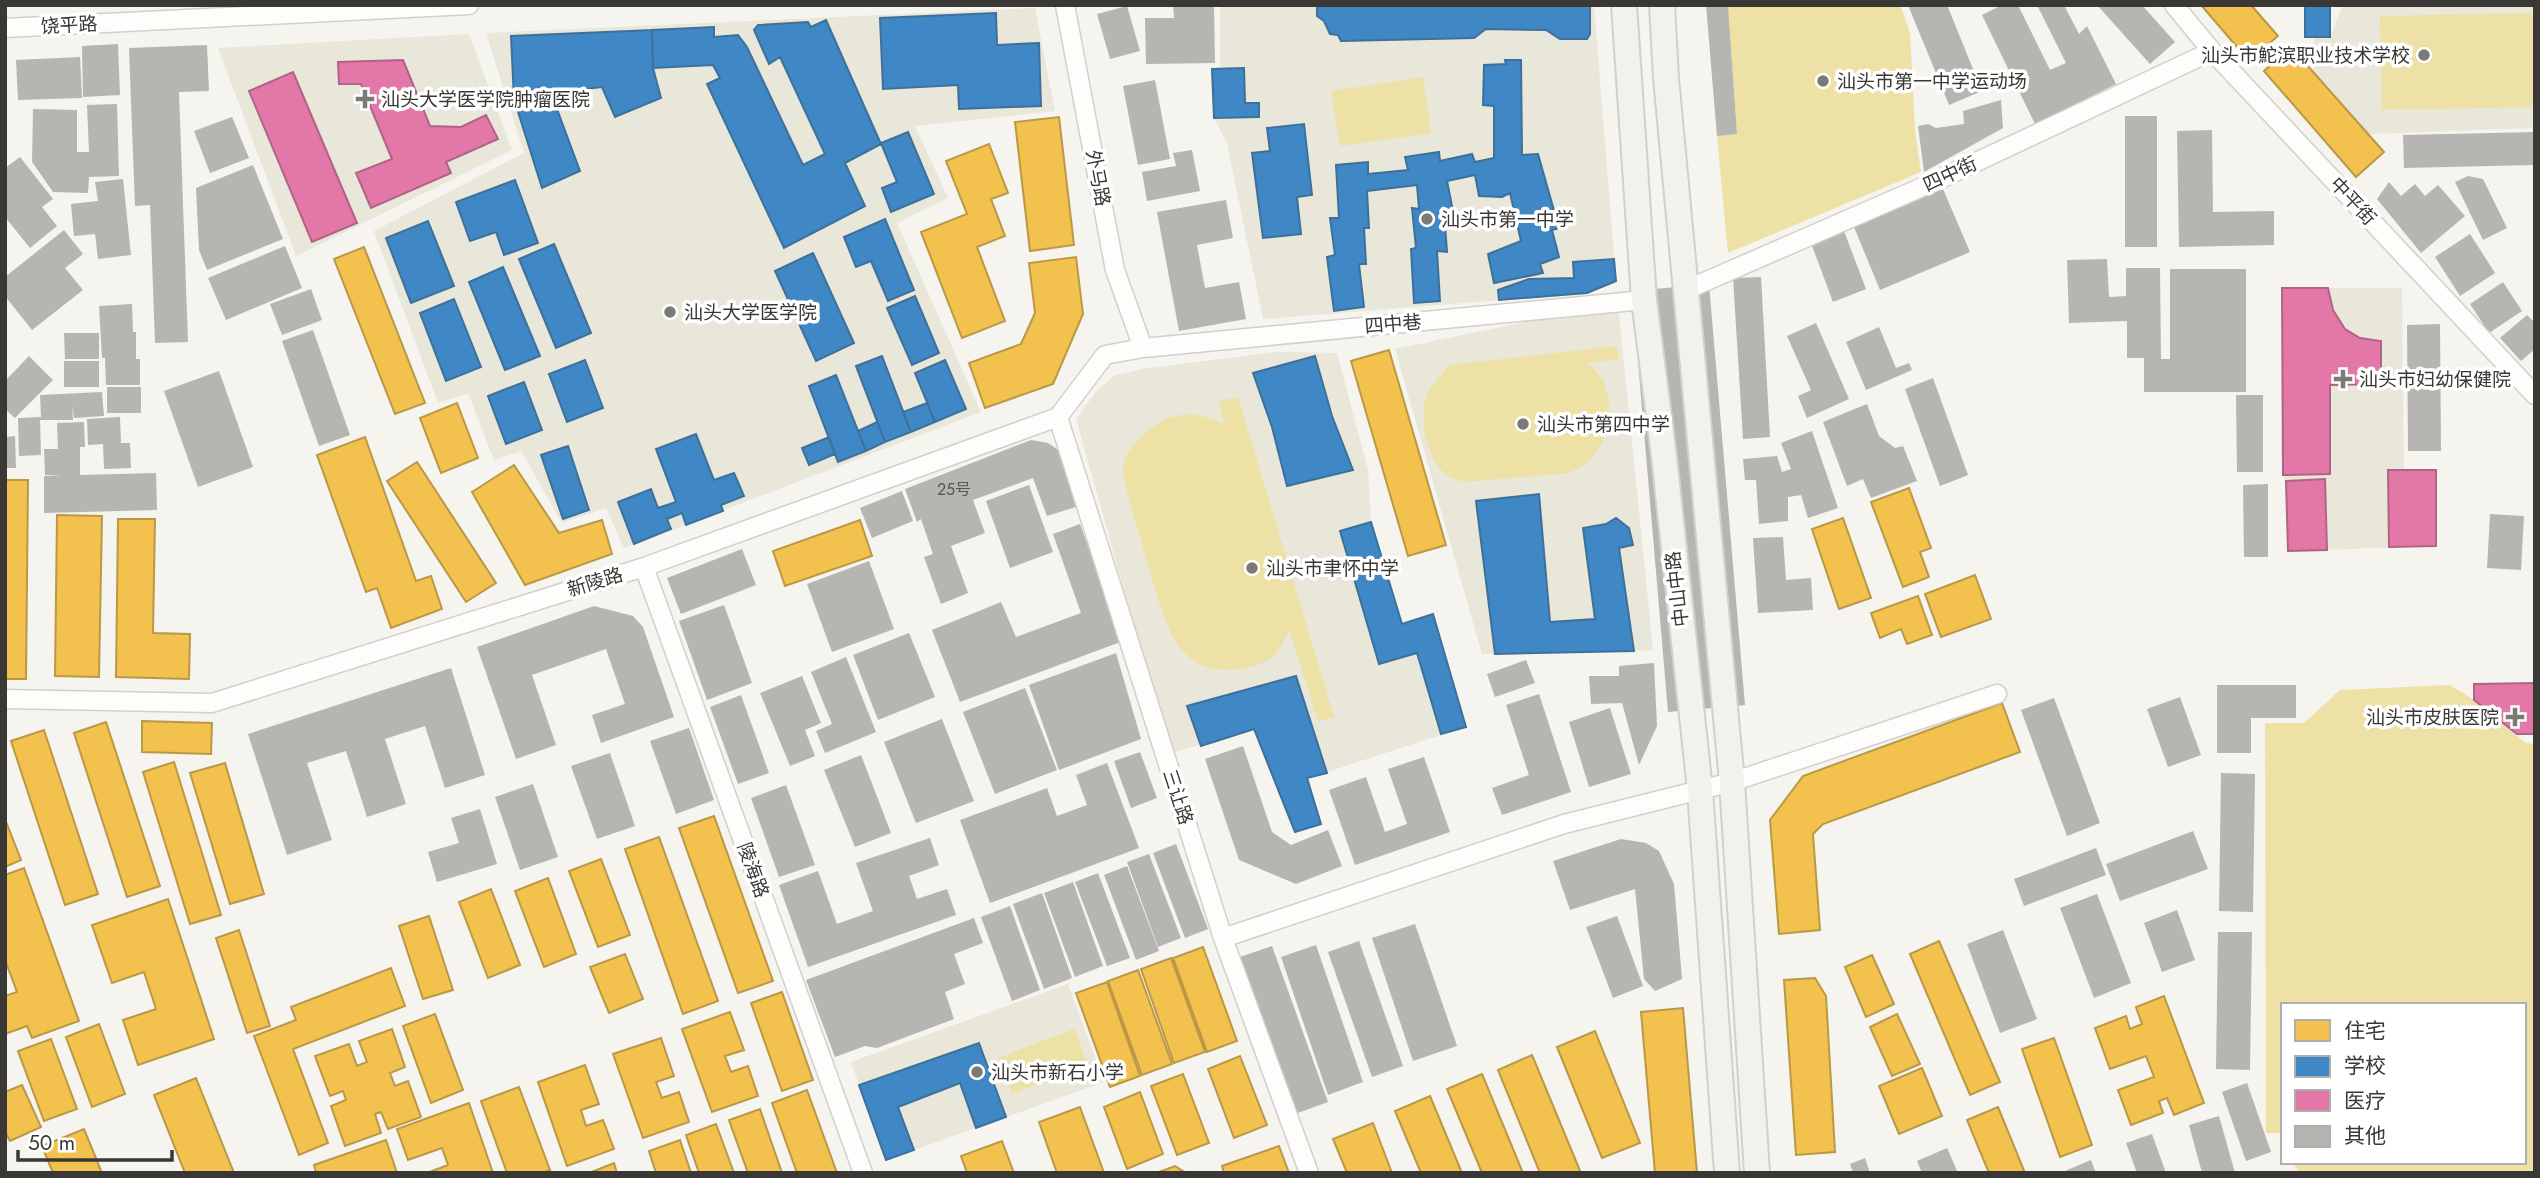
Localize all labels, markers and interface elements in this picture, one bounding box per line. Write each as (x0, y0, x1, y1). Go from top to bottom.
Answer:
street label: 饶平路 (40, 10, 98, 40)
place label: 汕头市鮀滨职业技术学校 (2201, 42, 2410, 69)
marker: 汕头市鮀滨职业技术学校 (2416, 47, 2432, 63)
place label: 汕头市第一中学运动场 (1837, 68, 2027, 95)
marker: 汕头市第一中学运动场 (1815, 73, 1831, 89)
place label: 汕头大学医学院肿瘤医院 (381, 86, 590, 113)
marker: 汕头大学医学院肿瘤医院 (355, 89, 375, 109)
street label: 外马路 (1079, 147, 1117, 209)
street label: 四中街 (1918, 150, 1982, 198)
street label: 中平街 (2324, 171, 2382, 231)
place label: 汕头市第一中学 (1441, 206, 1574, 233)
marker: 汕头市第一中学 (1419, 211, 1435, 227)
place label: 汕头大学医学院 (684, 299, 817, 326)
marker: 汕头大学医学院 (662, 304, 678, 320)
street label: 四中巷 (1363, 308, 1423, 340)
place label: 汕头市妇幼保健院 (2359, 366, 2511, 393)
marker: 汕头市妇幼保健院 (2333, 369, 2353, 389)
place label: 汕头市第四中学 (1537, 411, 1670, 438)
marker: 汕头市第四中学 (1515, 416, 1531, 432)
house number: 25号 (937, 478, 971, 501)
street label: 中山中路 (1659, 550, 1695, 628)
place label: 汕头市聿怀中学 (1266, 555, 1399, 582)
marker: 汕头市聿怀中学 (1244, 560, 1260, 576)
street label: 新陵路 (564, 561, 626, 603)
place label: 汕头市皮肤医院 (2366, 704, 2499, 731)
marker: 汕头市皮肤医院 (2505, 707, 2525, 727)
street label: 三让路 (1156, 766, 1200, 828)
street label: 陵海路 (731, 839, 775, 901)
legend (2281, 1003, 2526, 1164)
text: 住宅 (2344, 1016, 2386, 1046)
text: 学校 (2344, 1051, 2386, 1081)
place label: 汕头市新石小学 (991, 1059, 1124, 1086)
marker: 汕头市新石小学 (969, 1064, 985, 1080)
text: 医疗 (2344, 1086, 2386, 1116)
scale bar (18, 1118, 172, 1162)
text: 其他 (2344, 1121, 2386, 1151)
text: 50 m (28, 1128, 75, 1158)

